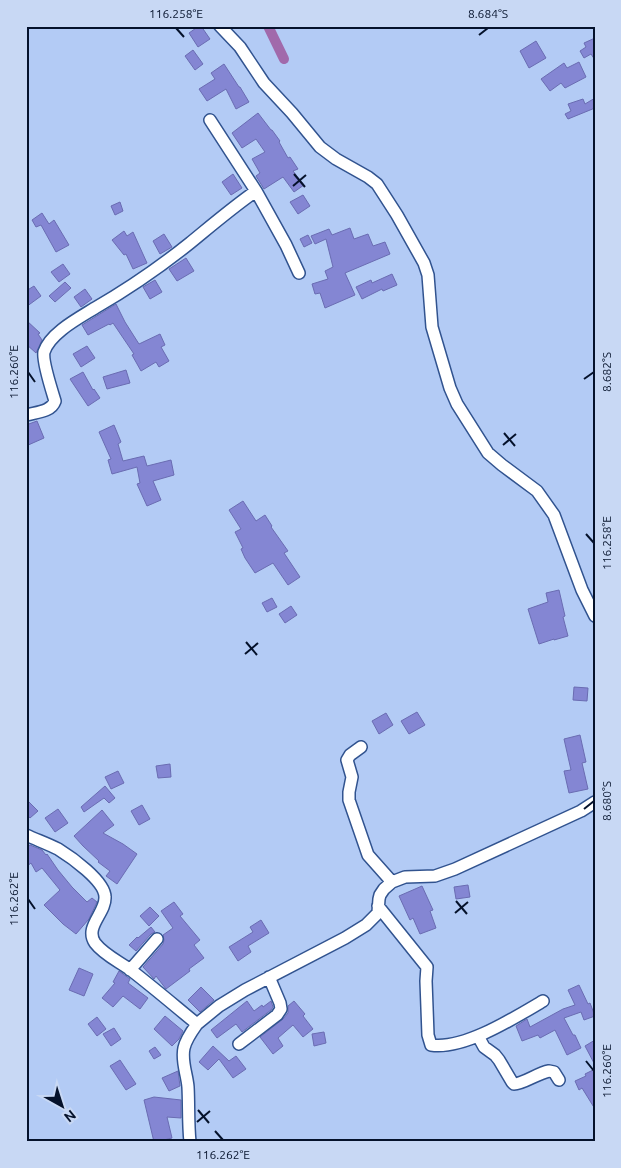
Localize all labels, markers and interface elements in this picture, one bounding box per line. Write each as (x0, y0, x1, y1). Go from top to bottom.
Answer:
text: 116.258°E (149, 7, 203, 20)
text: 8.684°S (468, 7, 508, 20)
text: 116.260°E (7, 345, 20, 399)
text: 8.682°S (600, 352, 613, 392)
text: 116.258°E (600, 516, 613, 570)
text: 8.680°S (600, 781, 613, 821)
text: 116.262°E (7, 872, 20, 926)
text: 116.260°E (600, 1044, 613, 1098)
north arrow (38, 1080, 88, 1130)
text: N (61, 1107, 79, 1126)
text: 116.262°E (196, 1148, 250, 1161)

